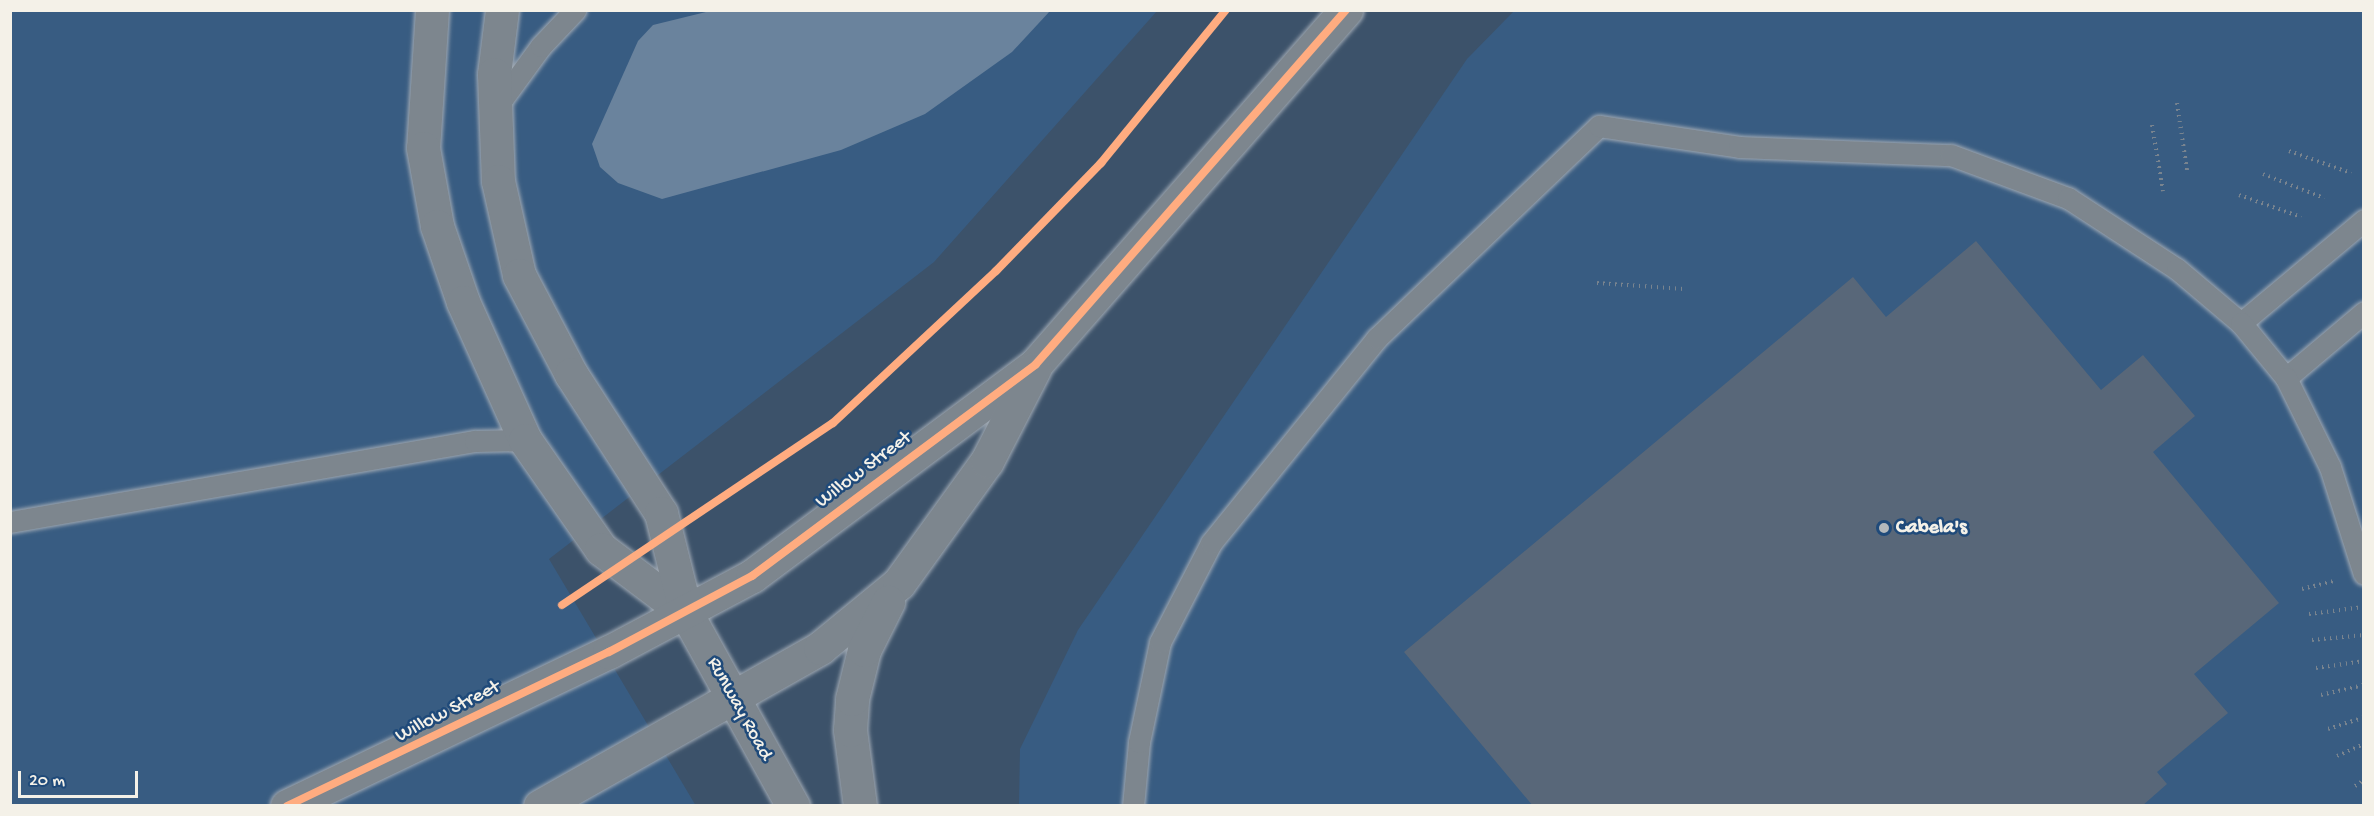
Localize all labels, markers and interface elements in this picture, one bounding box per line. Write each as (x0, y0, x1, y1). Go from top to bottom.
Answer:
street label: Willow Street (811, 426, 917, 514)
place label: Cabela's (1896, 516, 1967, 540)
marker: Cabela's (1877, 521, 1891, 535)
street label: Runway Road (701, 653, 777, 765)
street label: Willow Street (392, 675, 504, 749)
scale bar (21, 759, 141, 797)
text: 20 m (29, 771, 65, 792)

